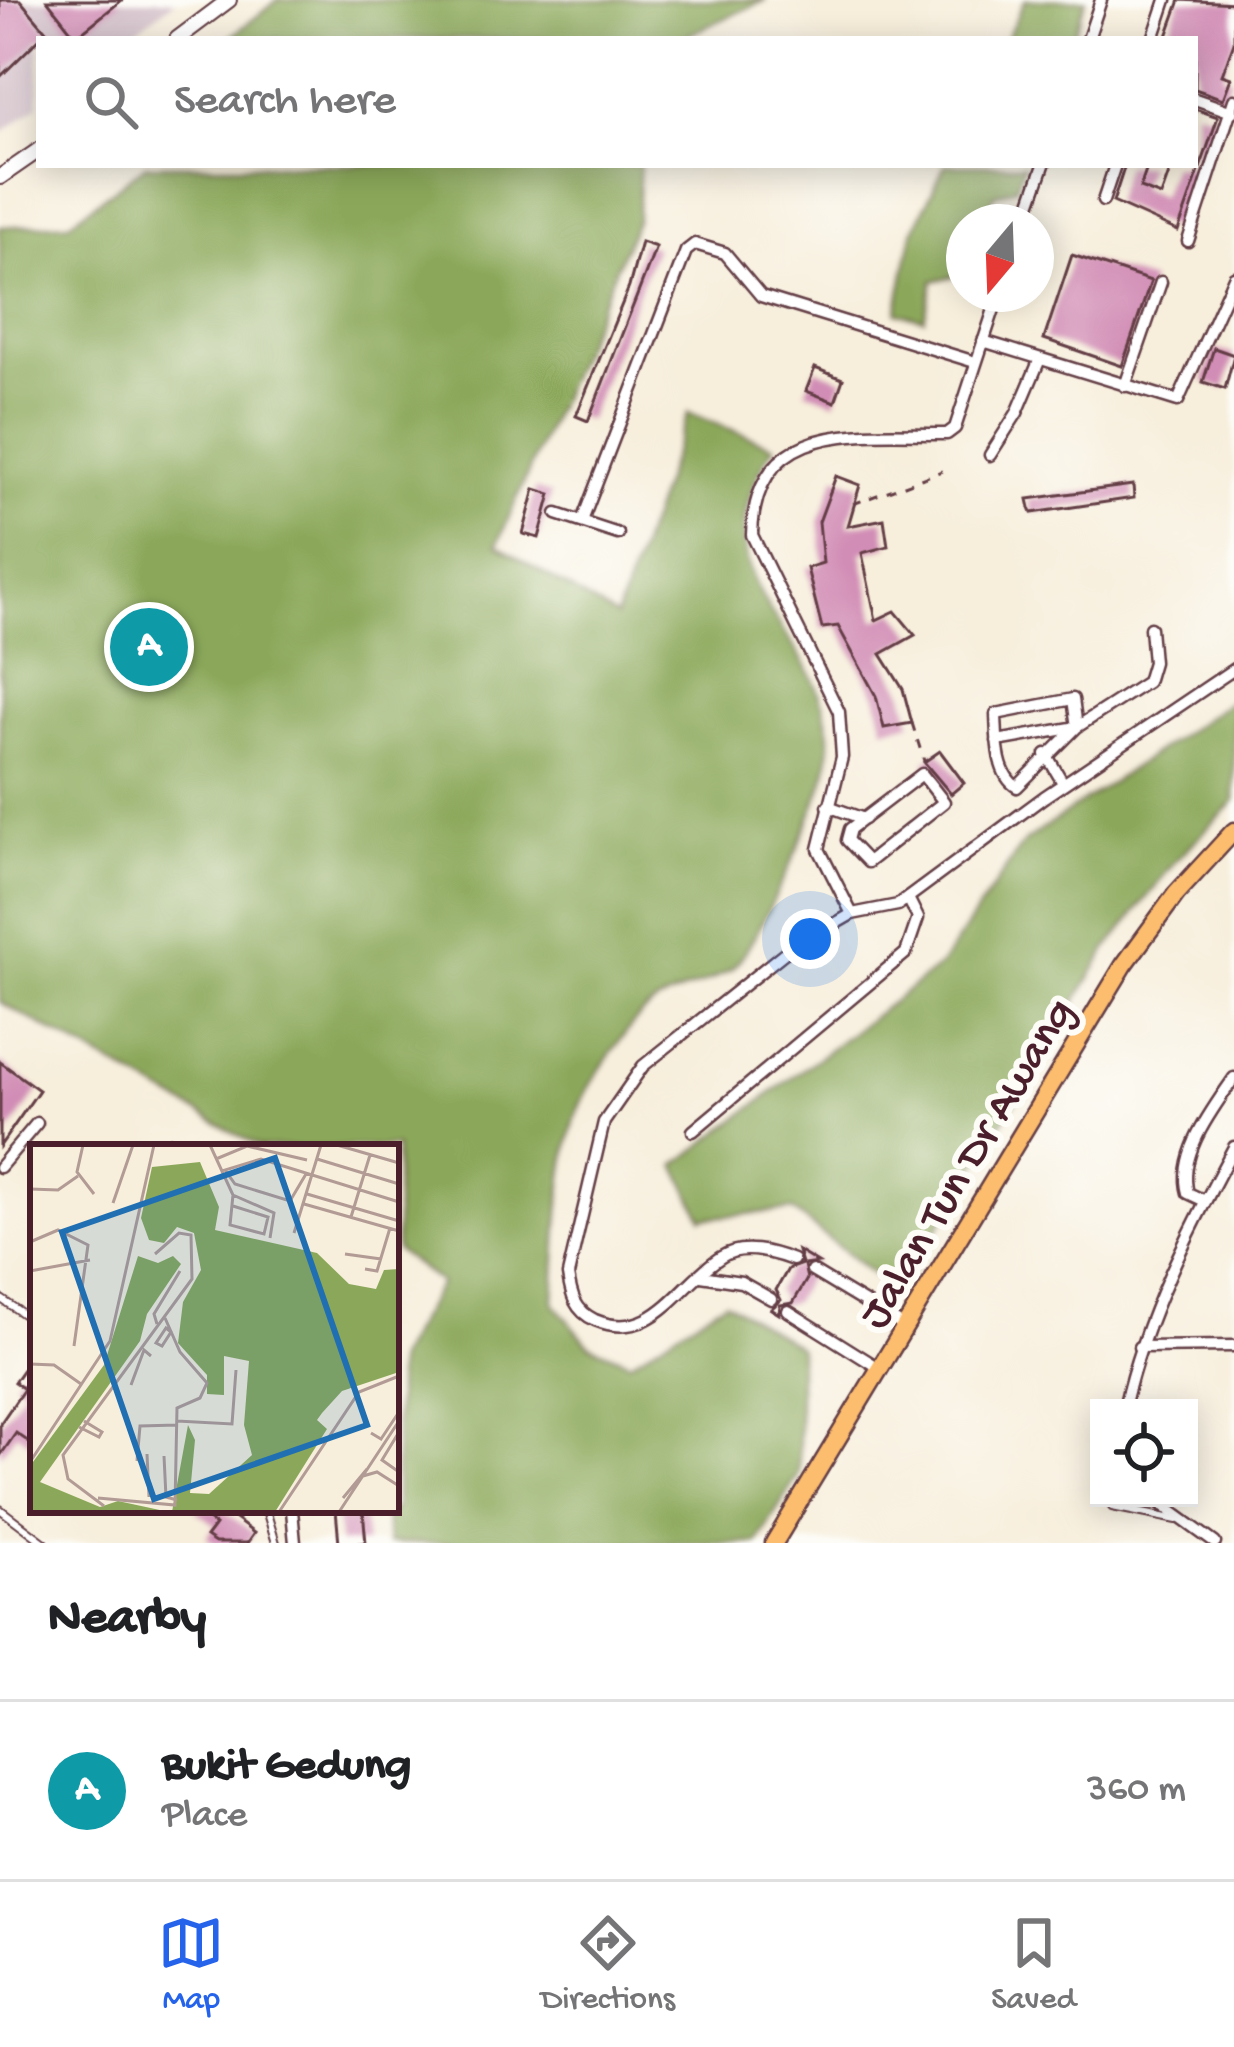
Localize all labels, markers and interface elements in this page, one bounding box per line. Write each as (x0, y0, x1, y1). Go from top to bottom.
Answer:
search box (36, 36, 1198, 168)
icon: search (78, 69, 144, 135)
text: Search here (174, 76, 396, 129)
north arrow (946, 204, 1054, 312)
pin: A (110, 602, 188, 692)
your location (780, 909, 840, 969)
street label: Jalan Tun Dr Awang (850, 990, 1089, 1339)
inset map (30, 1144, 399, 1513)
map controls (1090, 1399, 1198, 1507)
button: locate (1090, 1399, 1198, 1507)
text: Nearby (48, 1591, 206, 1651)
text: Bukit Gedung (162, 1741, 411, 1794)
text: A (75, 1768, 99, 1814)
text: 360 m (1087, 1768, 1186, 1814)
text: Place (162, 1794, 247, 1840)
tab: Map (158, 1910, 224, 2020)
tab: Directions (541, 1910, 675, 2020)
tab: Saved (991, 1910, 1076, 2020)

